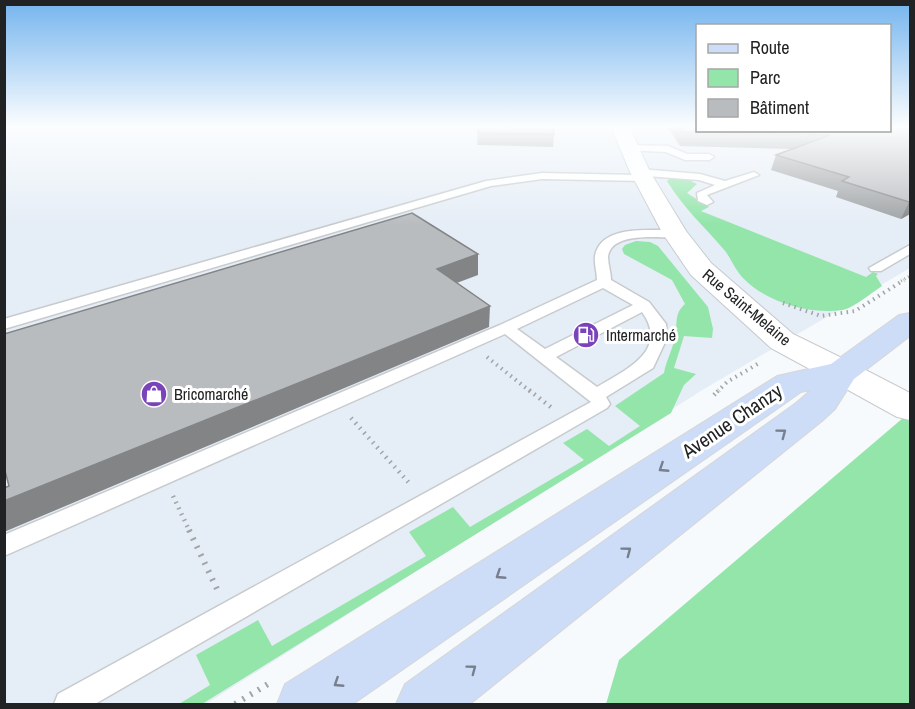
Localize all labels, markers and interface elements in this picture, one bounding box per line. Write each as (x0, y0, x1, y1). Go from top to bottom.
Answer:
legend (696, 24, 891, 132)
text: Route (750, 35, 789, 60)
text: Parc (750, 65, 780, 90)
text: Bâtiment (750, 95, 809, 120)
street label: Rue Saint-Melaine (698, 263, 796, 351)
fuel station icon: Intermarché (571, 320, 601, 350)
place label: Intermarché (606, 324, 676, 346)
street label: Avenue Chanzy (675, 377, 788, 465)
shop icon: Bricomarché (139, 379, 169, 409)
place label: Bricomarché (174, 383, 248, 405)
one-way arrow (775, 429, 786, 440)
one-way arrow (659, 461, 670, 472)
one-way arrow (620, 547, 631, 558)
one-way arrow (496, 568, 507, 579)
one-way arrow (465, 665, 476, 676)
one-way arrow (334, 676, 345, 687)

